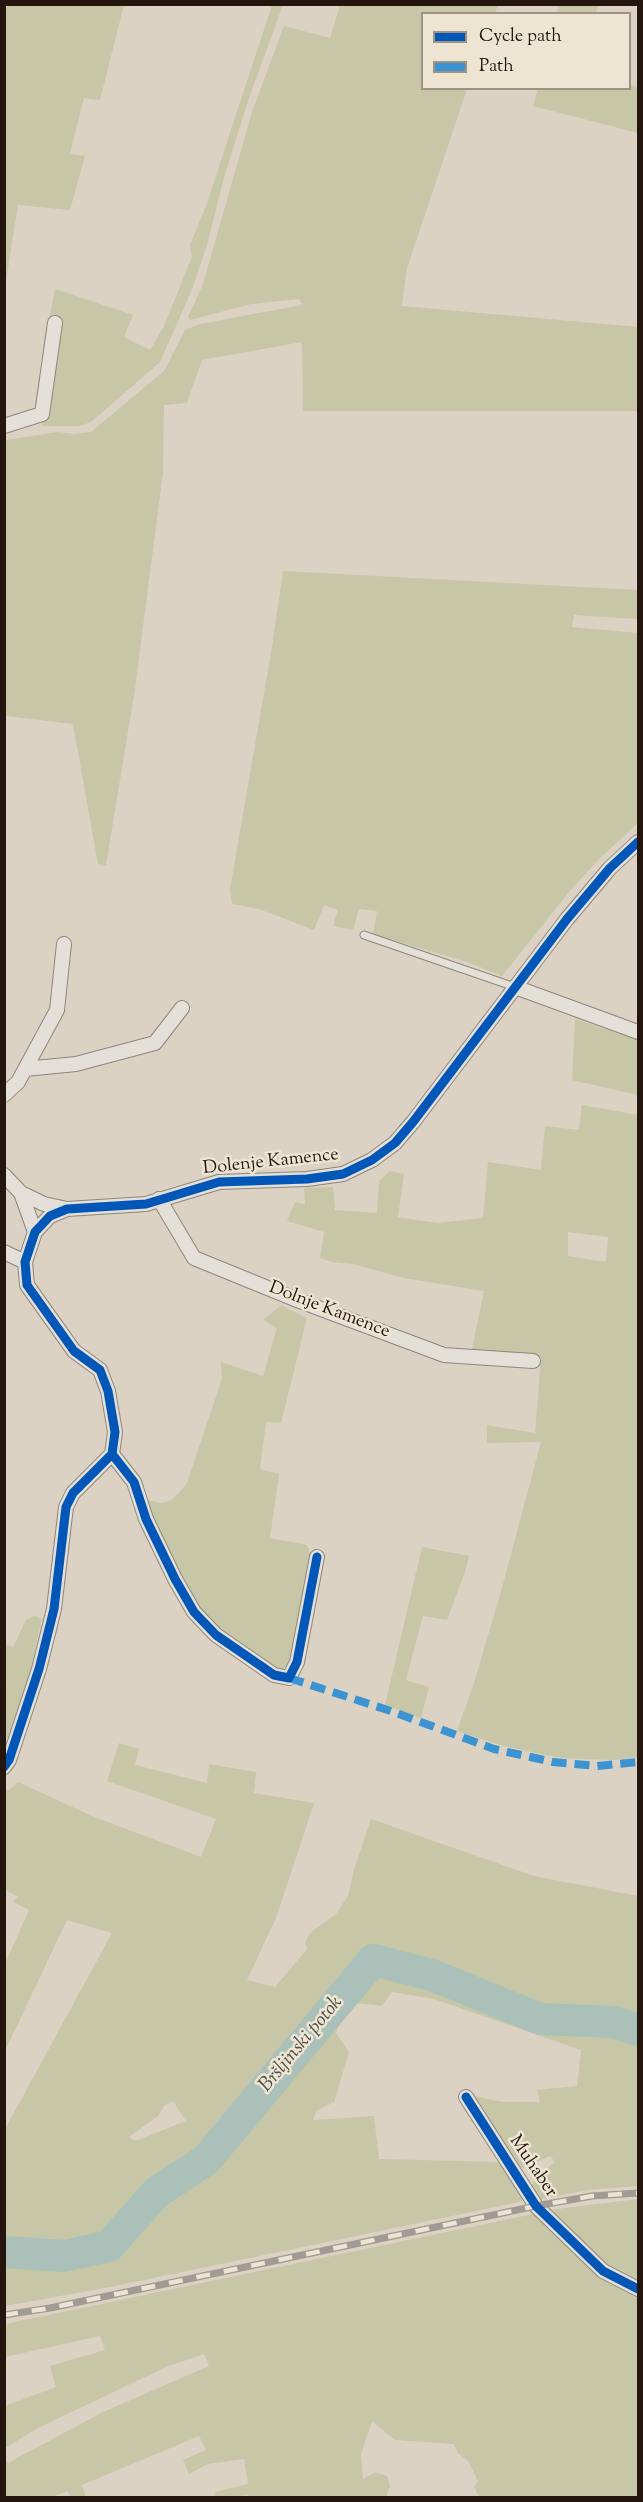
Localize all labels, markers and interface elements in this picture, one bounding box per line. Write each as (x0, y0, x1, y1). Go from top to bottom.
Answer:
legend (421, 12, 631, 90)
text: Cycle path (479, 24, 562, 50)
text: Path (479, 54, 514, 80)
street label: Dolenje Kamence (202, 1145, 340, 1181)
street label: Dolnje Kamence (265, 1278, 393, 1344)
water label: Bršljinski potok (255, 1992, 349, 2098)
street label: Muhaber (503, 2132, 561, 2202)

